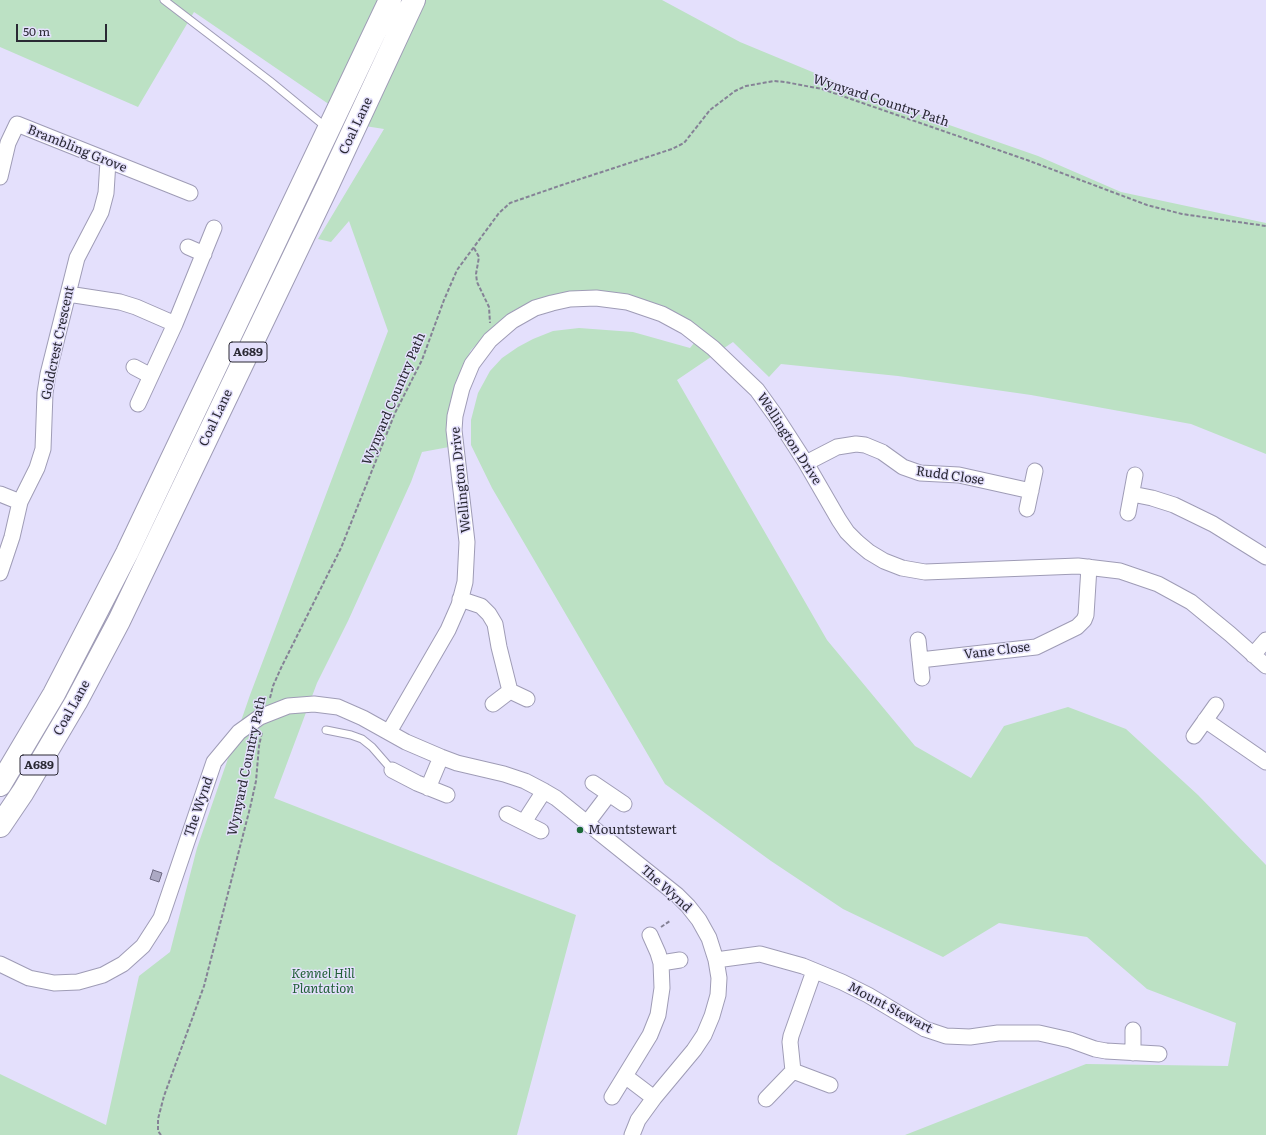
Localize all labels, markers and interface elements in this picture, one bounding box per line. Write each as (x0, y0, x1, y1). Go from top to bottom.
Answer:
scale bar (18, 16, 109, 42)
text: 50 m (23, 22, 50, 40)
street label: Wynyard Country Path (811, 72, 951, 130)
street label: Coal Lane (336, 95, 376, 157)
street label: Brambling Grove (25, 122, 129, 176)
street label: Goldcrest Crescent (38, 285, 78, 401)
street label: Wynyard Country Path (359, 330, 429, 468)
road number: A689 (229, 342, 267, 362)
street label: Coal Lane (196, 387, 236, 449)
street label: Wellington Drive (753, 390, 825, 488)
street label: Wellington Drive (448, 426, 474, 534)
street label: Rudd Close (915, 463, 985, 489)
street label: Vane Close (963, 639, 1031, 663)
street label: Coal Lane (50, 677, 94, 739)
street label: Wynyard Country Path (225, 695, 269, 837)
road number: A689 (20, 755, 58, 775)
street label: The Wynd (181, 775, 217, 839)
place label: Mountstewart (588, 822, 677, 838)
marker: Mountstewart (575, 825, 585, 835)
street label: The Wynd (637, 862, 695, 916)
park label: Kennel Hill Plantation (291, 966, 355, 997)
street label: Mount Stewart (845, 979, 935, 1037)

